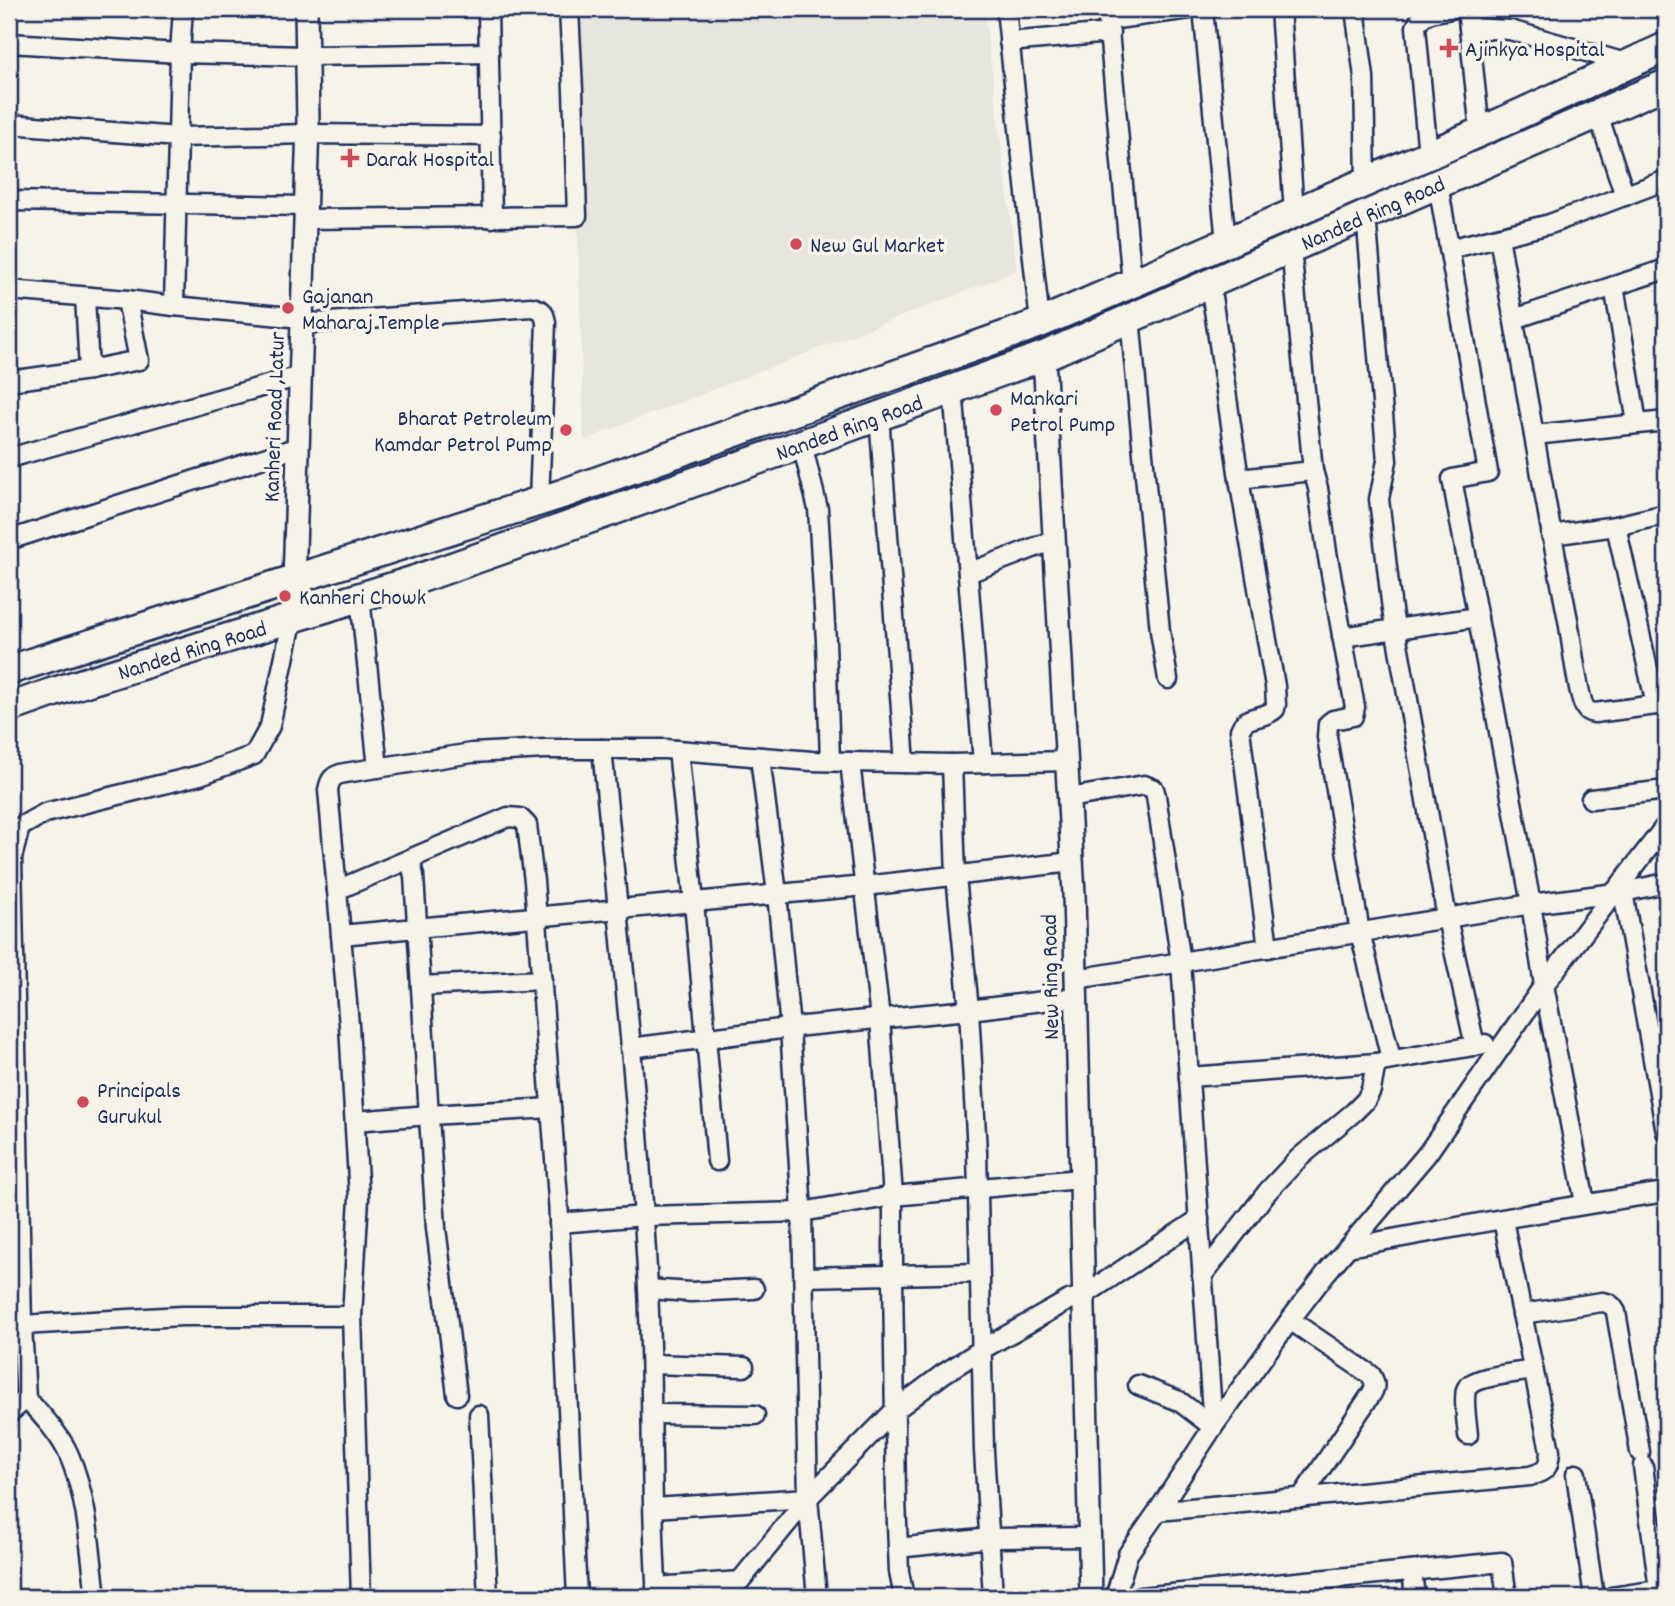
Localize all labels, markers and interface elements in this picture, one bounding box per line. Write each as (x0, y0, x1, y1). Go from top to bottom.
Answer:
place label: Ajinkya Hospital (1465, 35, 1605, 68)
marker: Ajinkya Hospital (1439, 38, 1459, 58)
place label: Darak Hospital (366, 145, 494, 178)
marker: Darak Hospital (340, 148, 360, 168)
street label: Nanded Ring Road (1297, 170, 1451, 262)
place label: New Gul Market (810, 231, 945, 264)
marker: New Gul Market (788, 236, 804, 252)
place label: Gajanan Maharaj Temple (302, 282, 440, 341)
marker: Gajanan Maharaj Temple (280, 300, 296, 316)
street label: Kanheri Road ,Latur (257, 331, 296, 503)
place label: Mankari Petrol Pump (1010, 384, 1115, 443)
street label: Nanded Ring Road (772, 388, 928, 472)
marker: Mankari Petrol Pump (988, 402, 1004, 418)
place label: Bharat Petroleum Kamdar Petrol Pump (374, 404, 552, 463)
marker: Bharat Petroleum Kamdar Petrol Pump (558, 422, 574, 438)
place label: Kanheri Chowk (299, 583, 426, 616)
marker: Kanheri Chowk (277, 588, 293, 604)
street label: Nanded Ring Road (114, 614, 271, 691)
street label: New Ring Road (1035, 914, 1070, 1040)
place label: Principals Gurukul (97, 1076, 181, 1135)
marker: Principals Gurukul (75, 1094, 91, 1110)

